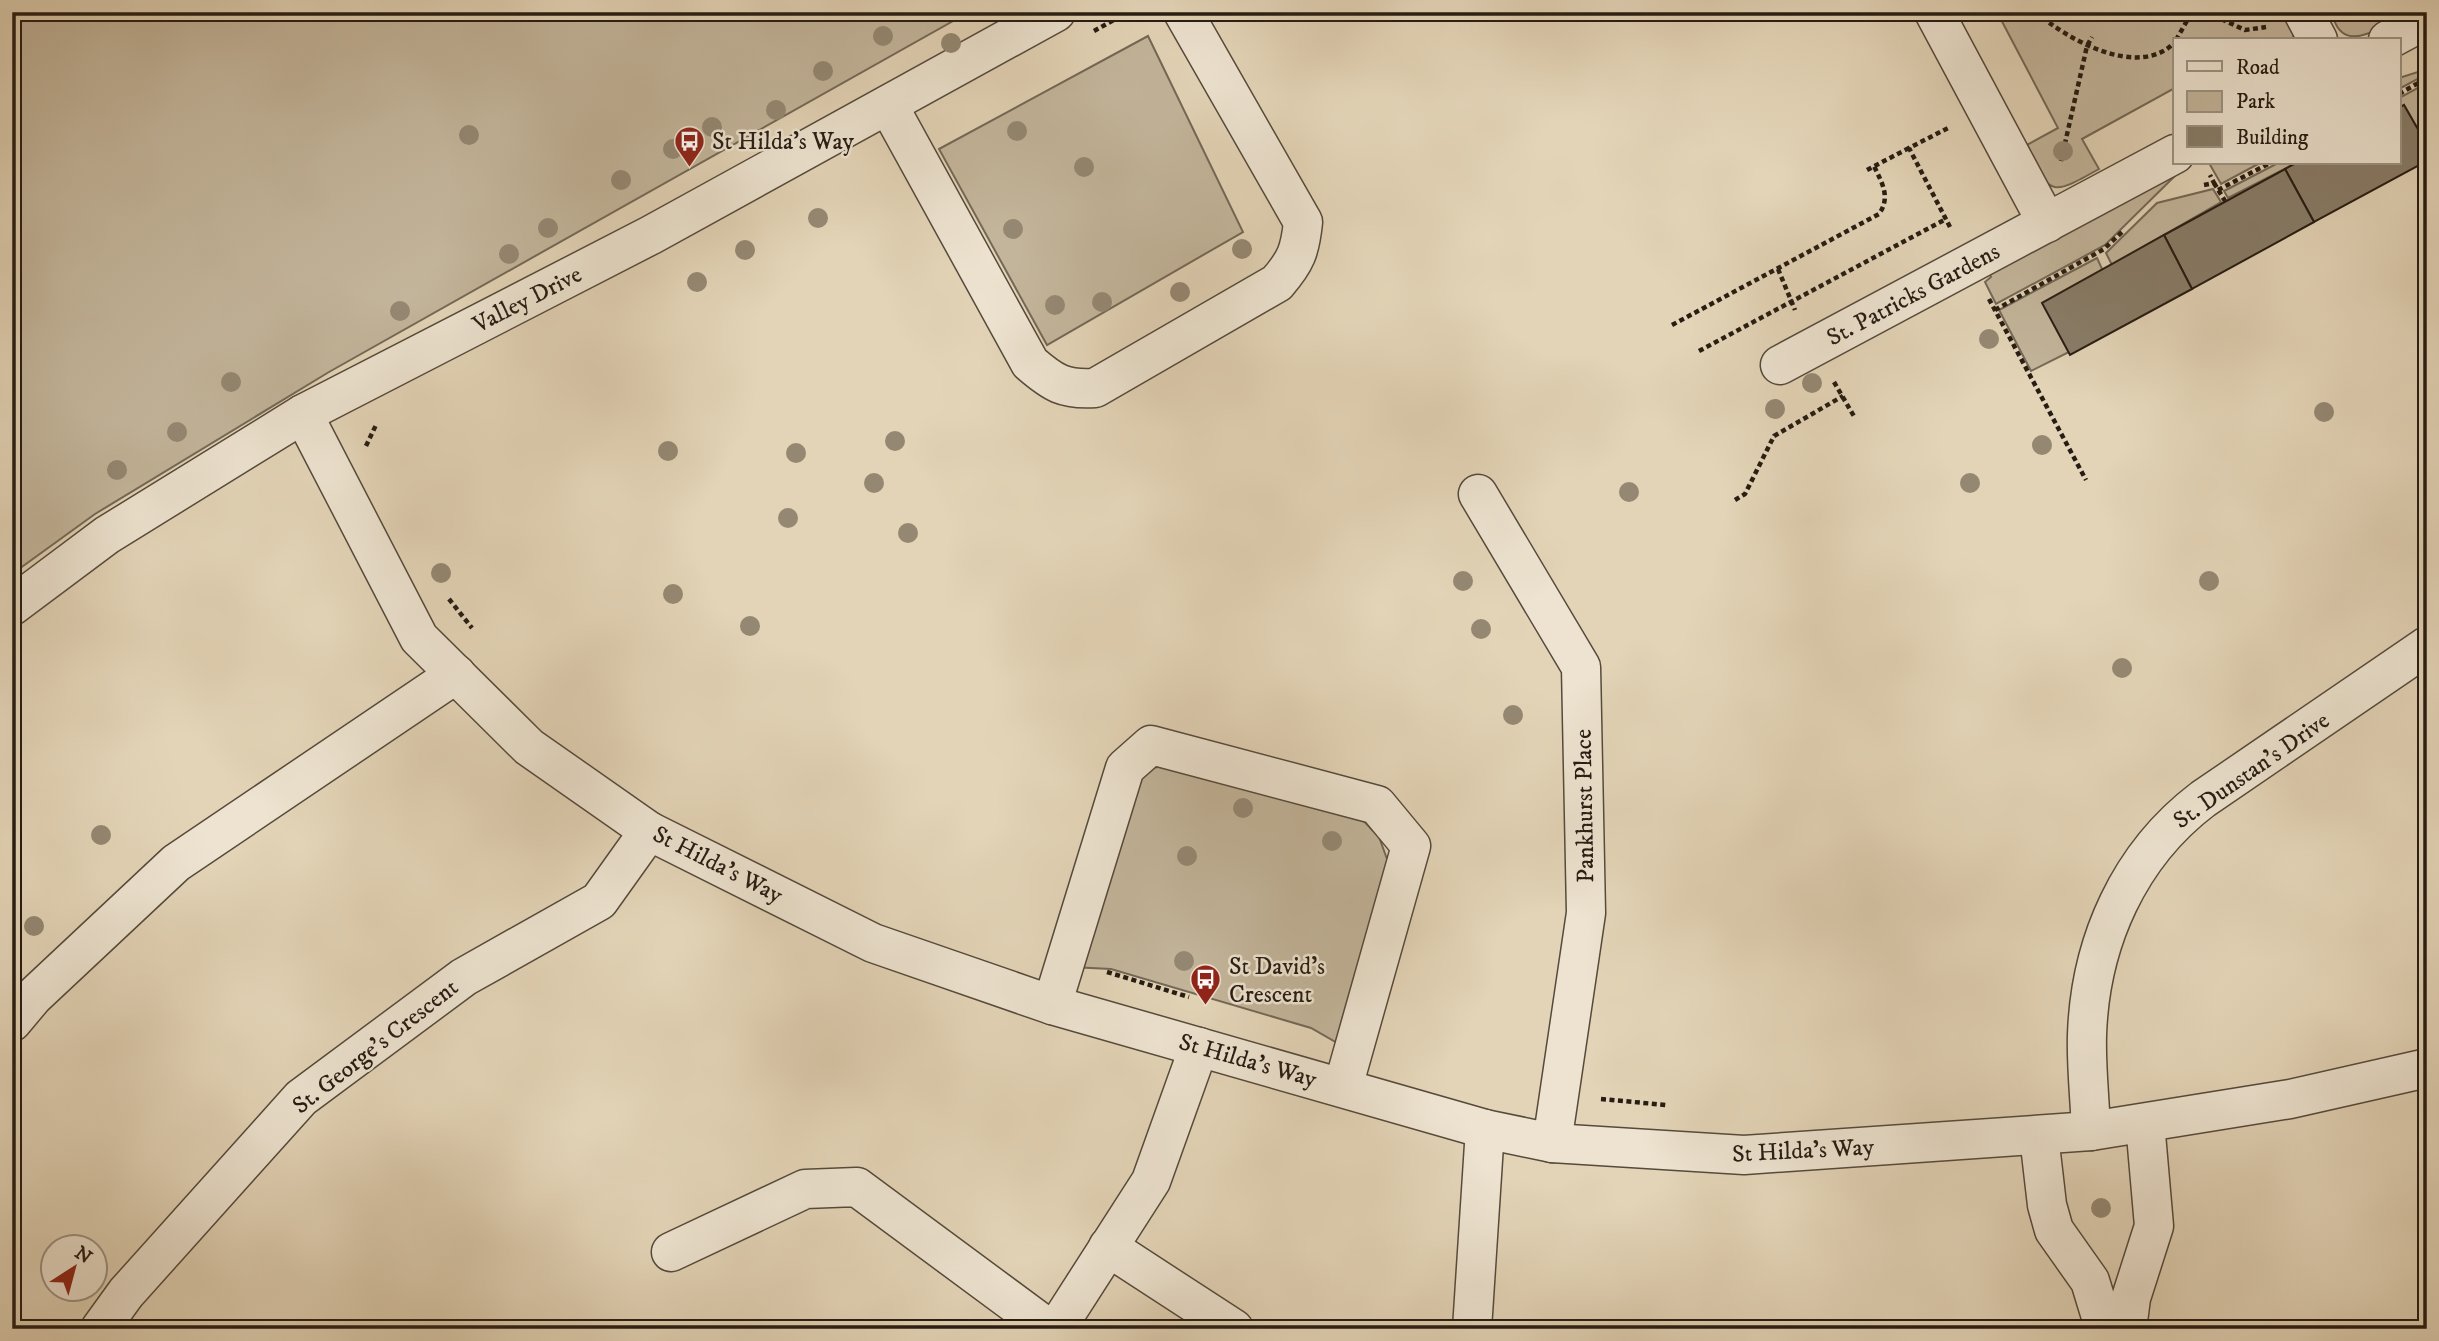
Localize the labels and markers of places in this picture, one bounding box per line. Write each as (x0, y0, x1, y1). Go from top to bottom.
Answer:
bus stop icon: St Hilda's Way (672, 124, 706, 168)
place label: St Hilda's Way (712, 127, 855, 157)
place label: St David's Crescent (1229, 952, 1325, 1010)
bus stop icon: St David's Crescent (1189, 963, 1223, 1007)

